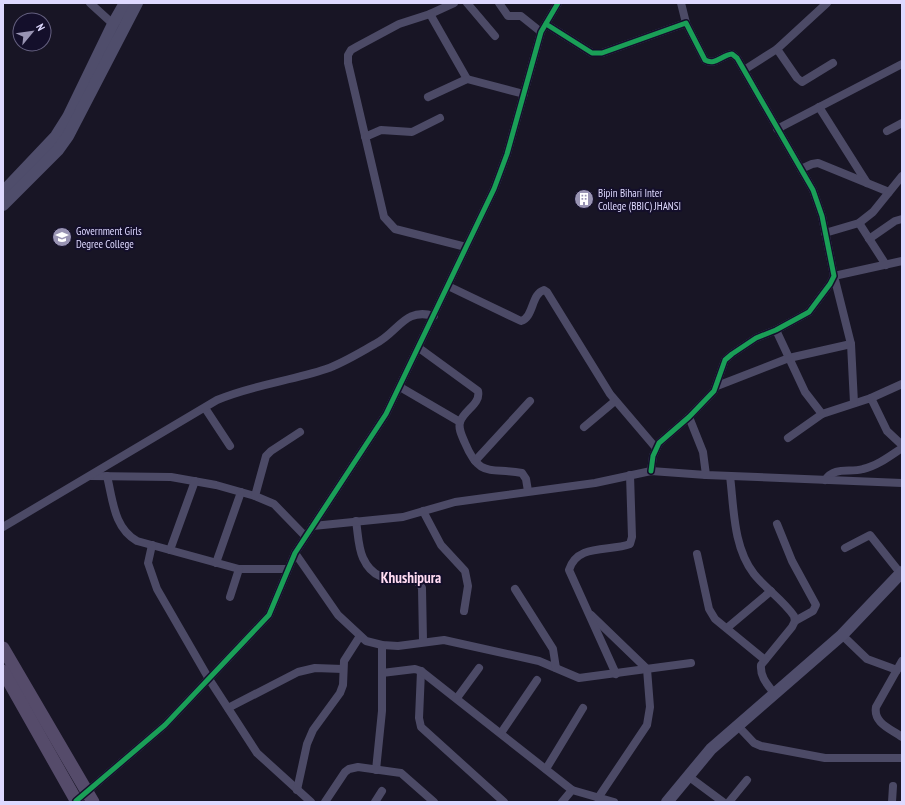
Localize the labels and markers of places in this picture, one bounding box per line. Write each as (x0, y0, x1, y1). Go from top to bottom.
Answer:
place label: Bipin Bihari Inter College (BBIC) JHANSI (598, 186, 681, 213)
building icon: Bipin Bihari Inter College (BBIC) JHANSI (573, 188, 595, 210)
place label: Government Girls Degree College (76, 224, 142, 251)
school or university icon: Government Girls Degree College (51, 226, 73, 248)

